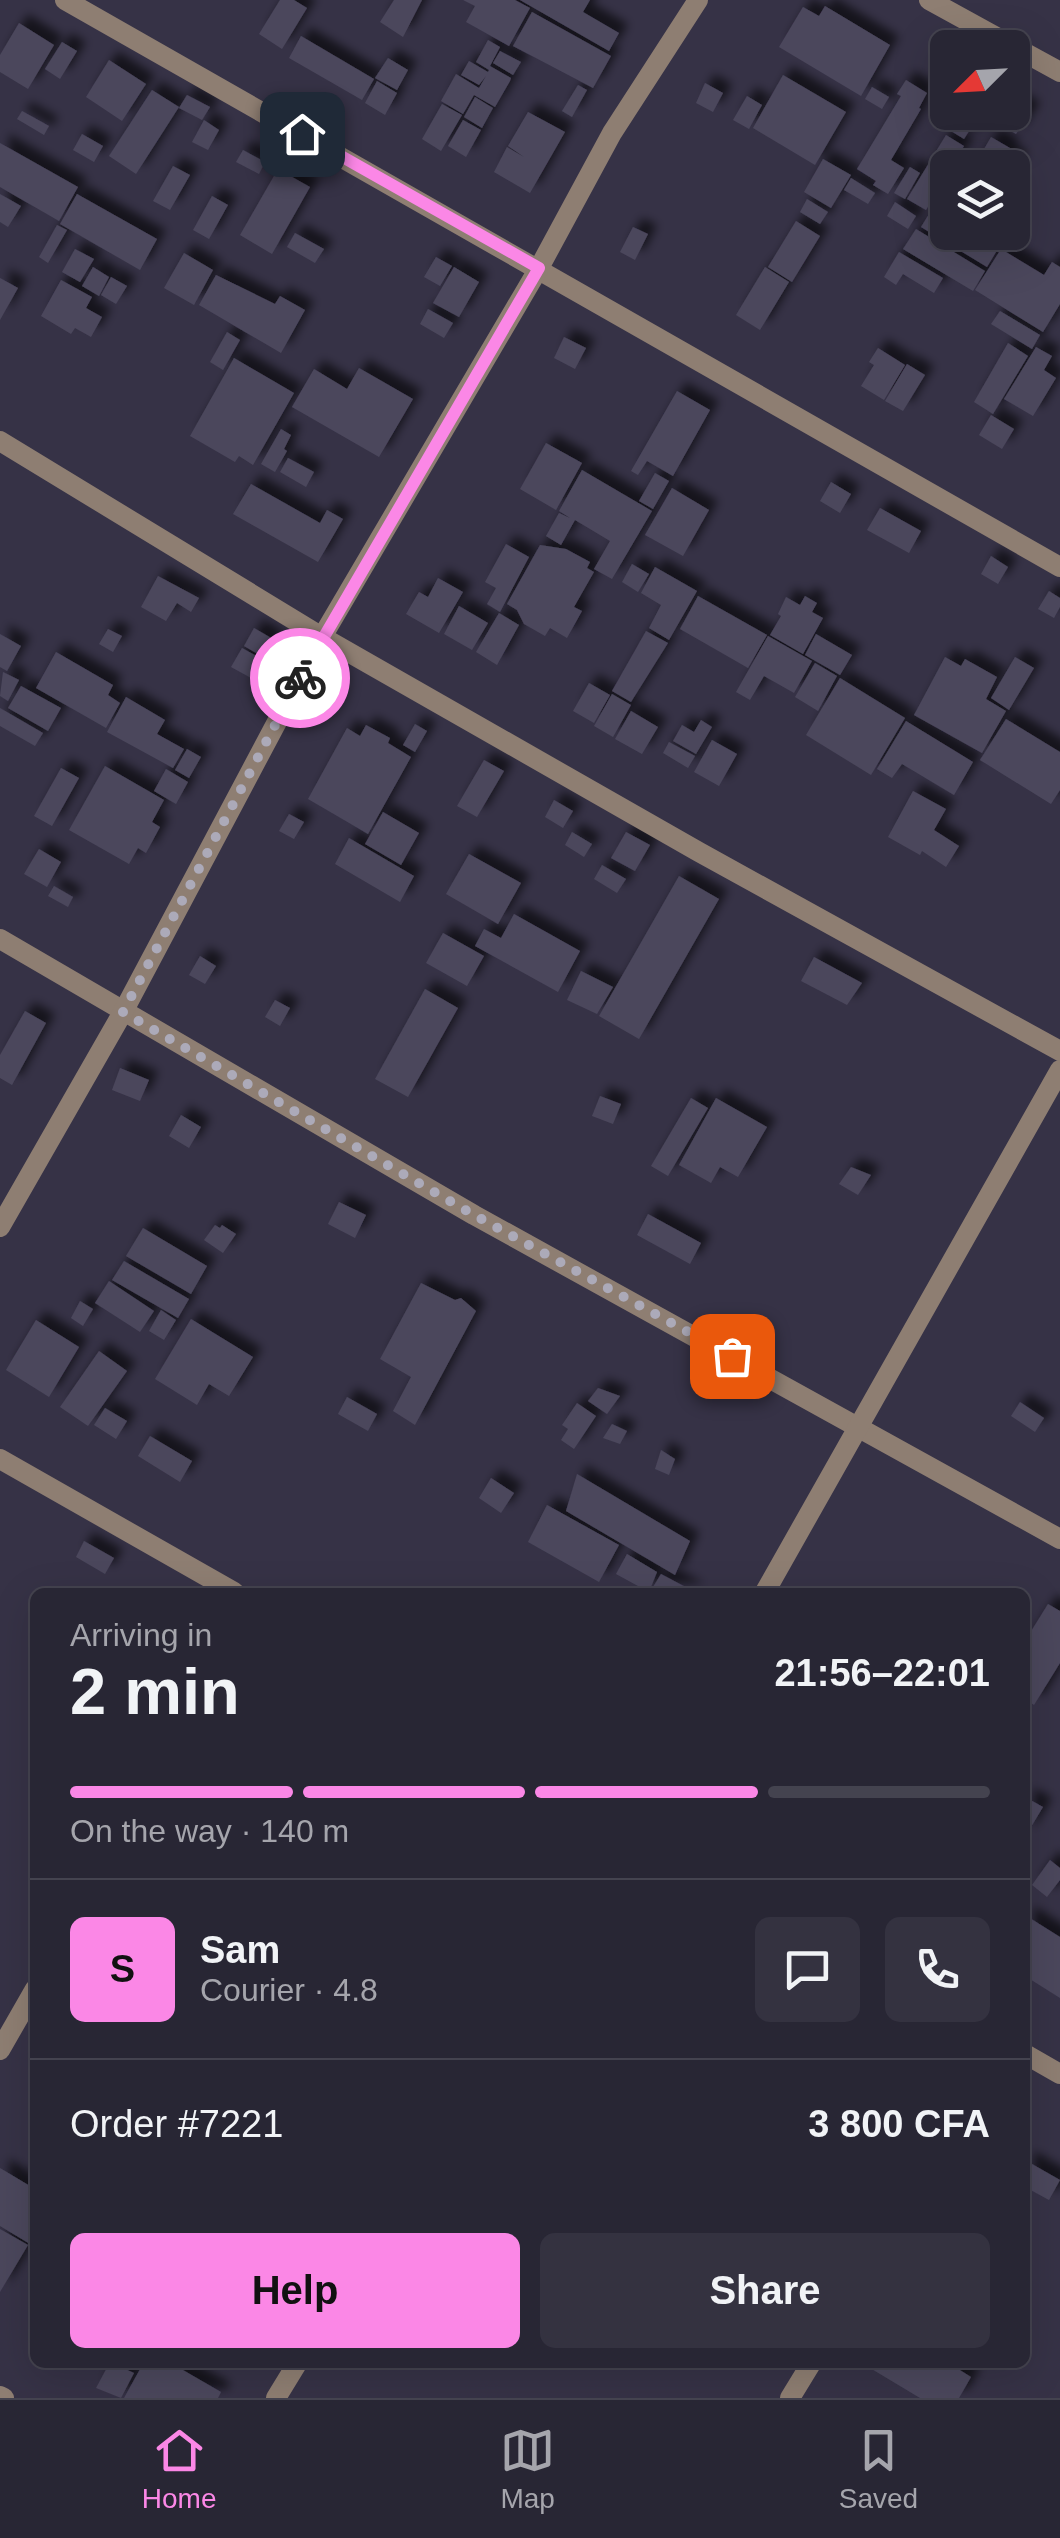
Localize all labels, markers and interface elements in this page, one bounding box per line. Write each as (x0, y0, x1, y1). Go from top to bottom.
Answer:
north arrow (930, 30, 1030, 130)
map controls (930, 30, 1030, 250)
pin (260, 92, 345, 177)
icon: home (275, 107, 330, 162)
button: layers (930, 150, 1030, 250)
courier (250, 628, 350, 728)
icon: bike (273, 651, 328, 706)
pin (690, 1314, 775, 1399)
icon: bag (705, 1329, 760, 1384)
text: Arriving in (70, 1617, 212, 1653)
text: 21:56–22:01 (774, 1652, 990, 1694)
text: 2 min (70, 1655, 240, 1728)
text: On the way · 140 m (70, 1813, 349, 1849)
button: chat (755, 1917, 860, 2022)
button: phone (885, 1917, 990, 2022)
text: Sam (200, 1929, 280, 1971)
text: S (110, 1948, 135, 1990)
text: Courier · 4.8 (200, 1972, 378, 2008)
text: Order #7221 (70, 2103, 283, 2145)
text: 3 800 CFA (808, 2103, 990, 2145)
button: Help (70, 2233, 520, 2348)
button: Share (540, 2233, 990, 2348)
tab: Home (142, 2423, 217, 2515)
tab: Map (500, 2423, 555, 2515)
tab: Saved (839, 2423, 918, 2515)

